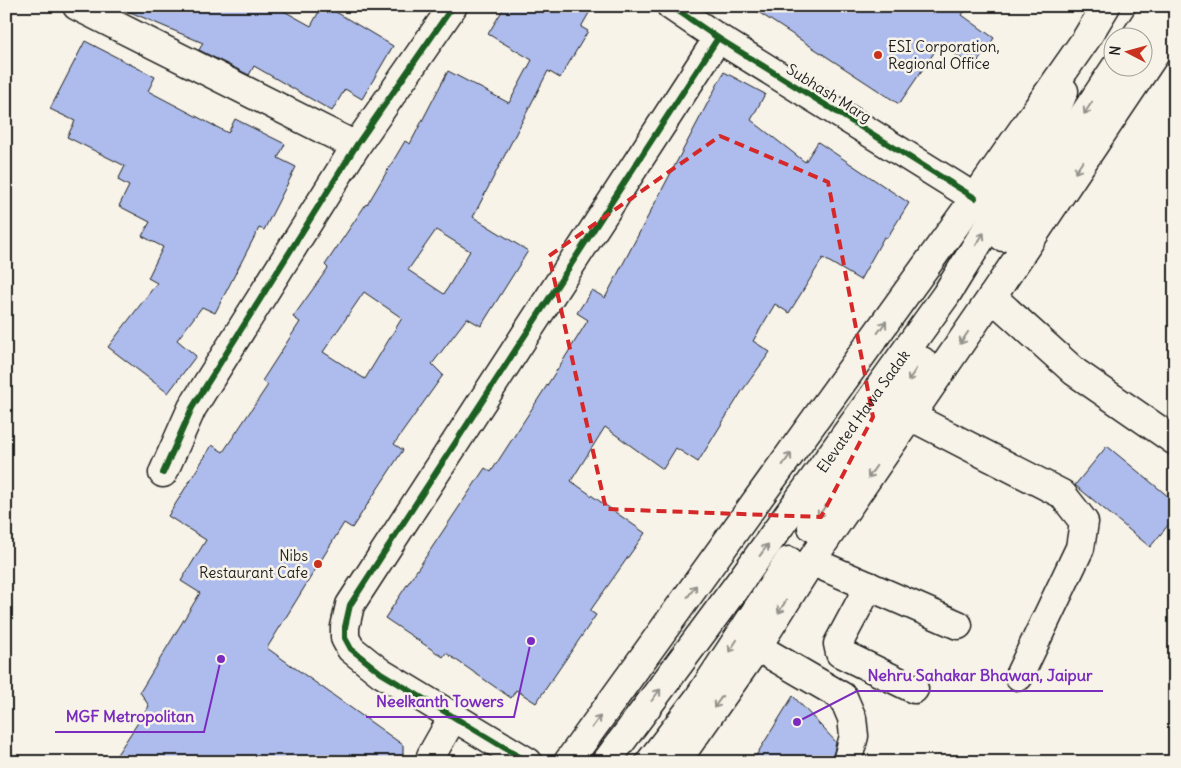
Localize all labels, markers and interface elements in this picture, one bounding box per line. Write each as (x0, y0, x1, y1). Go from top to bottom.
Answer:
north arrow (1104, 28, 1154, 78)
place label: ESI Corporation, Regional Office (888, 37, 1000, 73)
text: N (1106, 45, 1125, 56)
marker: ESI Corporation, Regional Office (872, 49, 884, 61)
street label: Subhash Marg (783, 59, 875, 127)
one-way arrow (1083, 101, 1094, 115)
one-way arrow (1074, 159, 1084, 173)
one-way arrow (976, 233, 986, 247)
one-way arrow (877, 320, 887, 334)
one-way arrow (959, 330, 969, 344)
street label: Elevated Hawa Sadak (812, 345, 913, 476)
one-way arrow (907, 368, 917, 382)
one-way arrow (782, 452, 792, 466)
one-way arrow (867, 464, 877, 478)
one-way arrow (817, 503, 827, 517)
one-way arrow (758, 544, 769, 557)
place label: Nibs Restaurant Cafe (199, 546, 308, 582)
marker: Nibs Restaurant Cafe (312, 558, 324, 570)
one-way arrow (687, 584, 697, 598)
one-way arrow (777, 599, 787, 613)
one-way arrow (728, 639, 738, 653)
callout: Nehru Sahakar Bhawan, Jaipur (857, 660, 1103, 691)
text: Nehru Sahakar Bhawan, Jaipur (867, 665, 1093, 686)
callout: Neelkanth Towers (366, 686, 514, 717)
one-way arrow (651, 689, 662, 702)
text: Neelkanth Towers (376, 691, 504, 711)
one-way arrow (713, 694, 723, 708)
callout: MGF Metropolitan (55, 701, 204, 732)
text: MGF Metropolitan (66, 706, 194, 727)
one-way arrow (591, 716, 602, 729)

